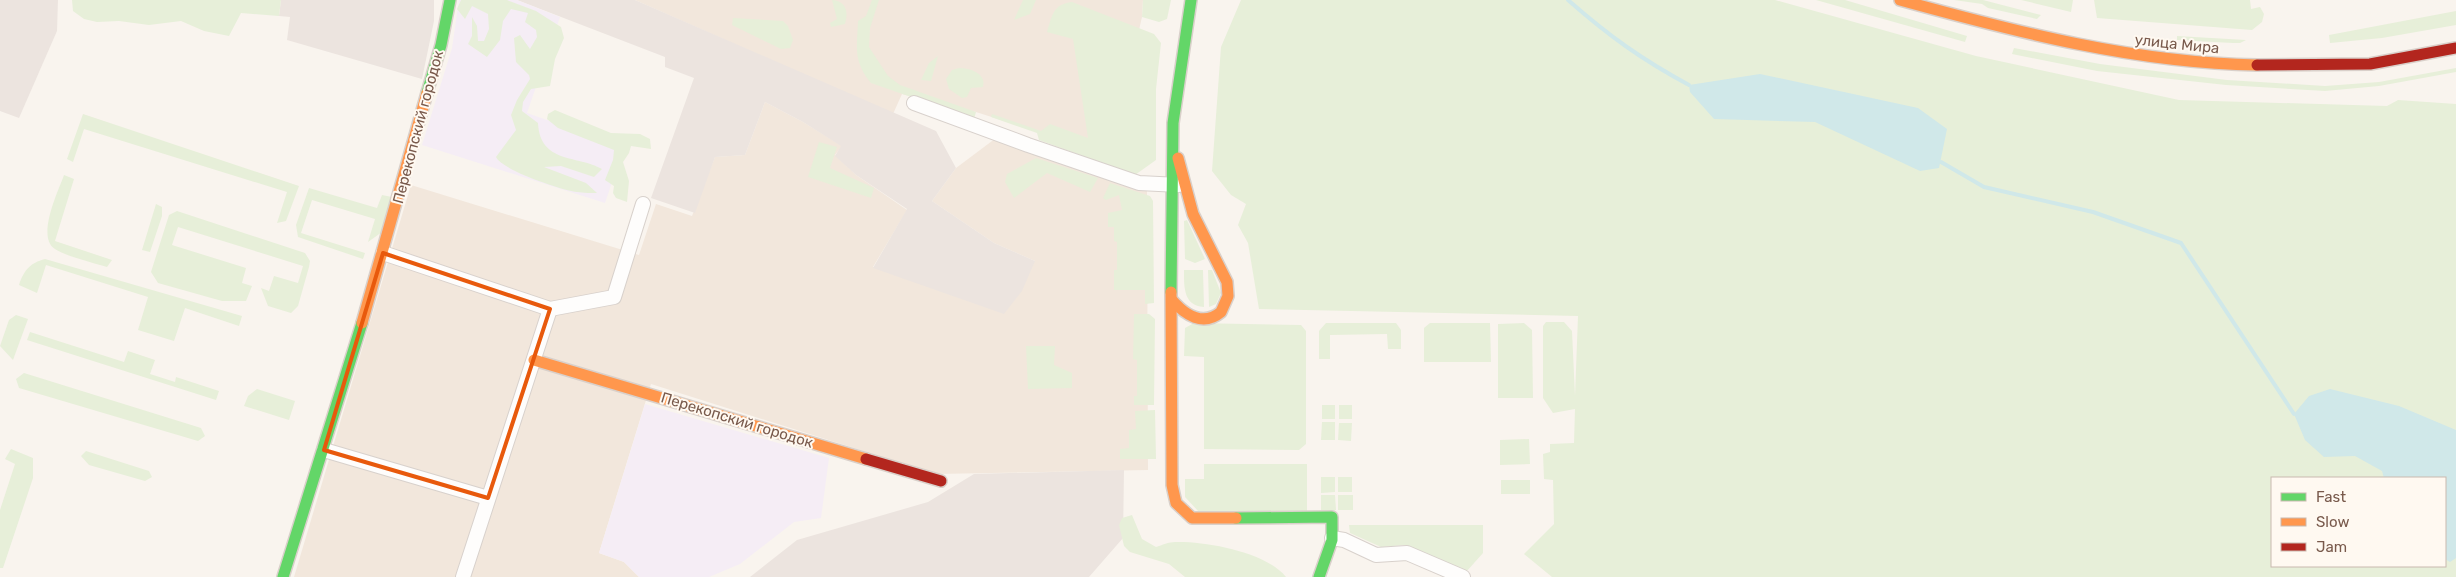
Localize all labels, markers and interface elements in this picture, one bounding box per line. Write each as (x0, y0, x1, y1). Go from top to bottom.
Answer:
street label: улица Мира (2134, 31, 2220, 57)
street label: Перекопский городок (389, 48, 447, 206)
street label: Перекопский городок (659, 388, 815, 452)
legend (2271, 477, 2446, 567)
text: Fast (2316, 488, 2346, 506)
text: Slow (2316, 513, 2349, 531)
text: Jam (2316, 538, 2347, 556)

